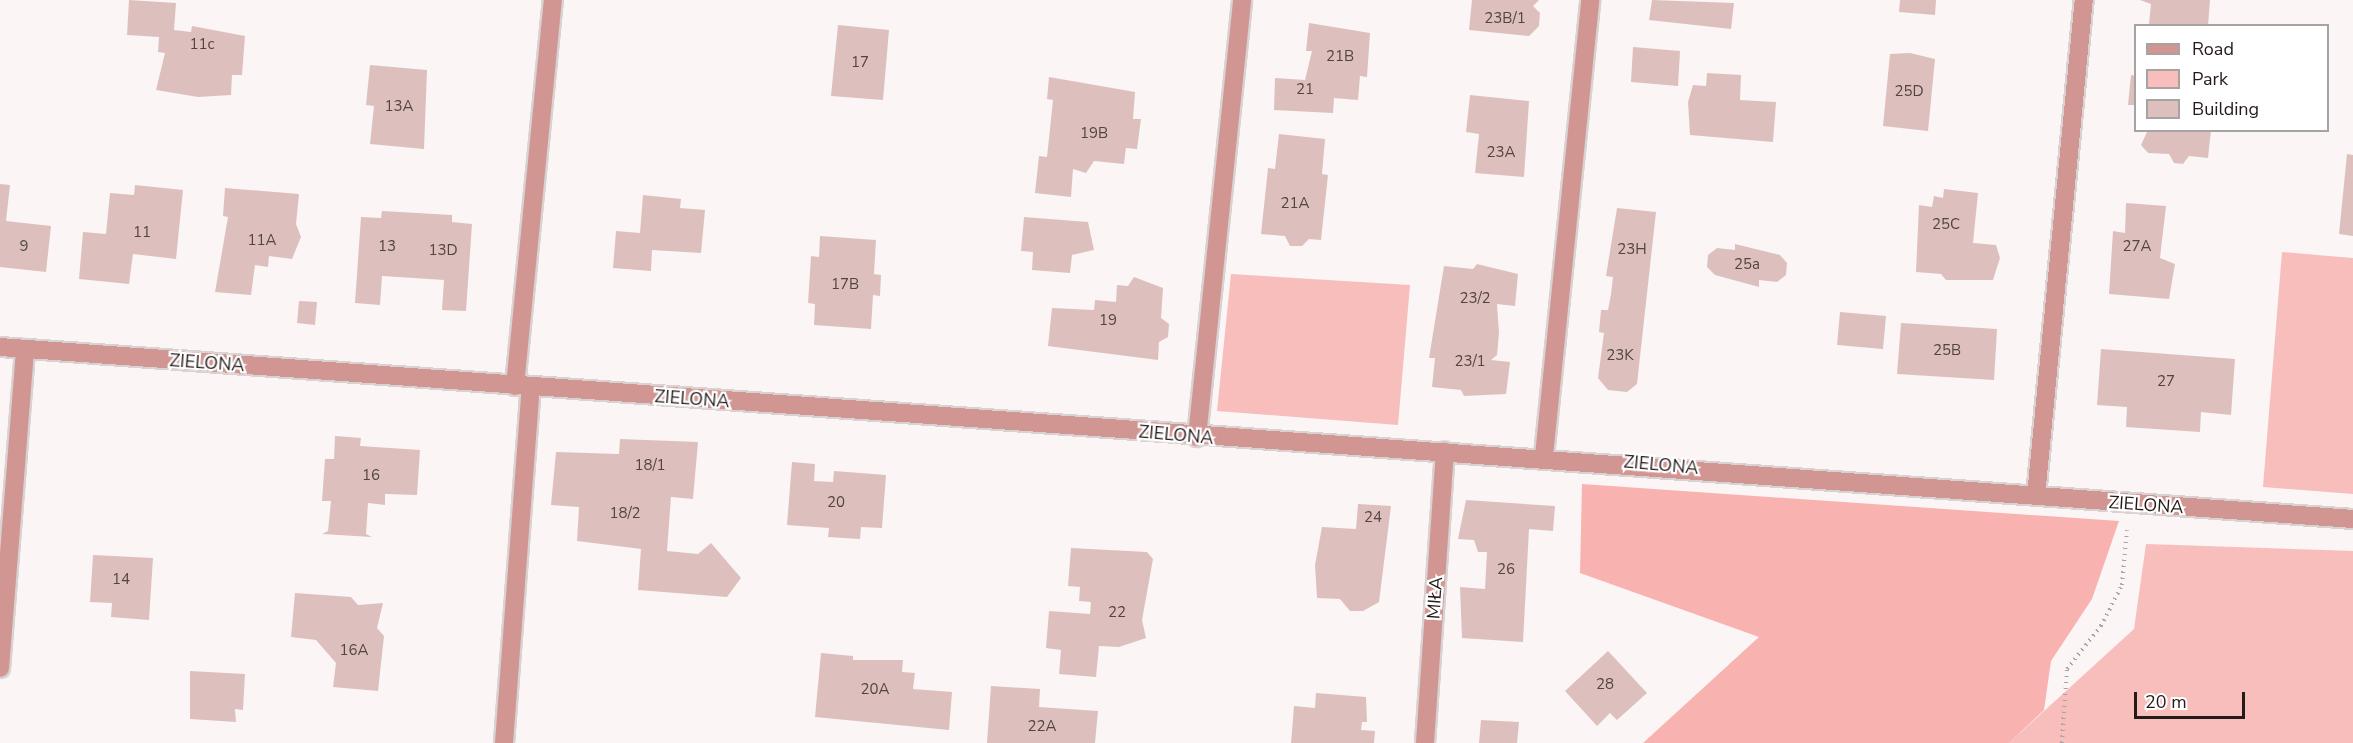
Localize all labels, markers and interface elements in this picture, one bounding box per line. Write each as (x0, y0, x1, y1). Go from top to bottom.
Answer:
house number: 23B/1 (1484, 10, 1526, 28)
legend (2134, 24, 2329, 132)
house number: 11c (190, 36, 214, 54)
text: Road (2192, 37, 2234, 61)
house number: 21B (1326, 48, 1354, 66)
house number: 17 (851, 54, 869, 72)
text: Park (2192, 67, 2228, 91)
house number: 21 (1296, 81, 1314, 99)
house number: 25D (1894, 83, 1924, 101)
text: Building (2192, 97, 2259, 121)
house number: 13A (385, 98, 413, 116)
house number: 19B (1080, 125, 1108, 143)
house number: 23A (1487, 144, 1515, 162)
house number: 21A (1281, 195, 1309, 213)
house number: 25C (1932, 216, 1960, 234)
house number: 11 (133, 224, 151, 242)
house number: 11A (248, 232, 276, 250)
house number: 9 (20, 238, 28, 256)
house number: 13 (378, 238, 396, 256)
house number: 27A (2123, 238, 2151, 256)
house number: 23H (1617, 241, 1647, 259)
house number: 13D (428, 242, 458, 260)
house number: 25a (1734, 256, 1760, 274)
house number: 17B (831, 276, 859, 294)
house number: 23/2 (1459, 290, 1491, 308)
house number: 19 (1099, 312, 1117, 330)
house number: 25B (1933, 342, 1961, 360)
house number: 23K (1606, 347, 1634, 365)
street label: ZIELONA (169, 350, 245, 376)
house number: 23/1 (1454, 353, 1486, 371)
house number: 27 (2157, 373, 2175, 391)
street label: ZIELONA (654, 386, 730, 412)
street label: ZIELONA (1138, 421, 1214, 449)
street label: ZIELONA (1623, 451, 1699, 479)
house number: 18/1 (634, 457, 666, 475)
house number: 16 (362, 467, 380, 485)
street label: ZIELONA (2108, 492, 2184, 518)
house number: 20 (827, 494, 845, 512)
house number: 18/2 (609, 505, 641, 523)
house number: 24 (1364, 509, 1382, 527)
house number: 26 (1497, 561, 1515, 579)
house number: 14 (112, 571, 130, 589)
street label: MIŁA (1423, 576, 1447, 620)
house number: 22 (1108, 604, 1126, 622)
house number: 16A (340, 642, 368, 660)
house number: 28 (1596, 676, 1614, 694)
scale bar (2137, 680, 2248, 718)
house number: 20A (861, 681, 889, 699)
text: 20 m (2145, 690, 2187, 714)
house number: 22A (1028, 718, 1056, 736)

